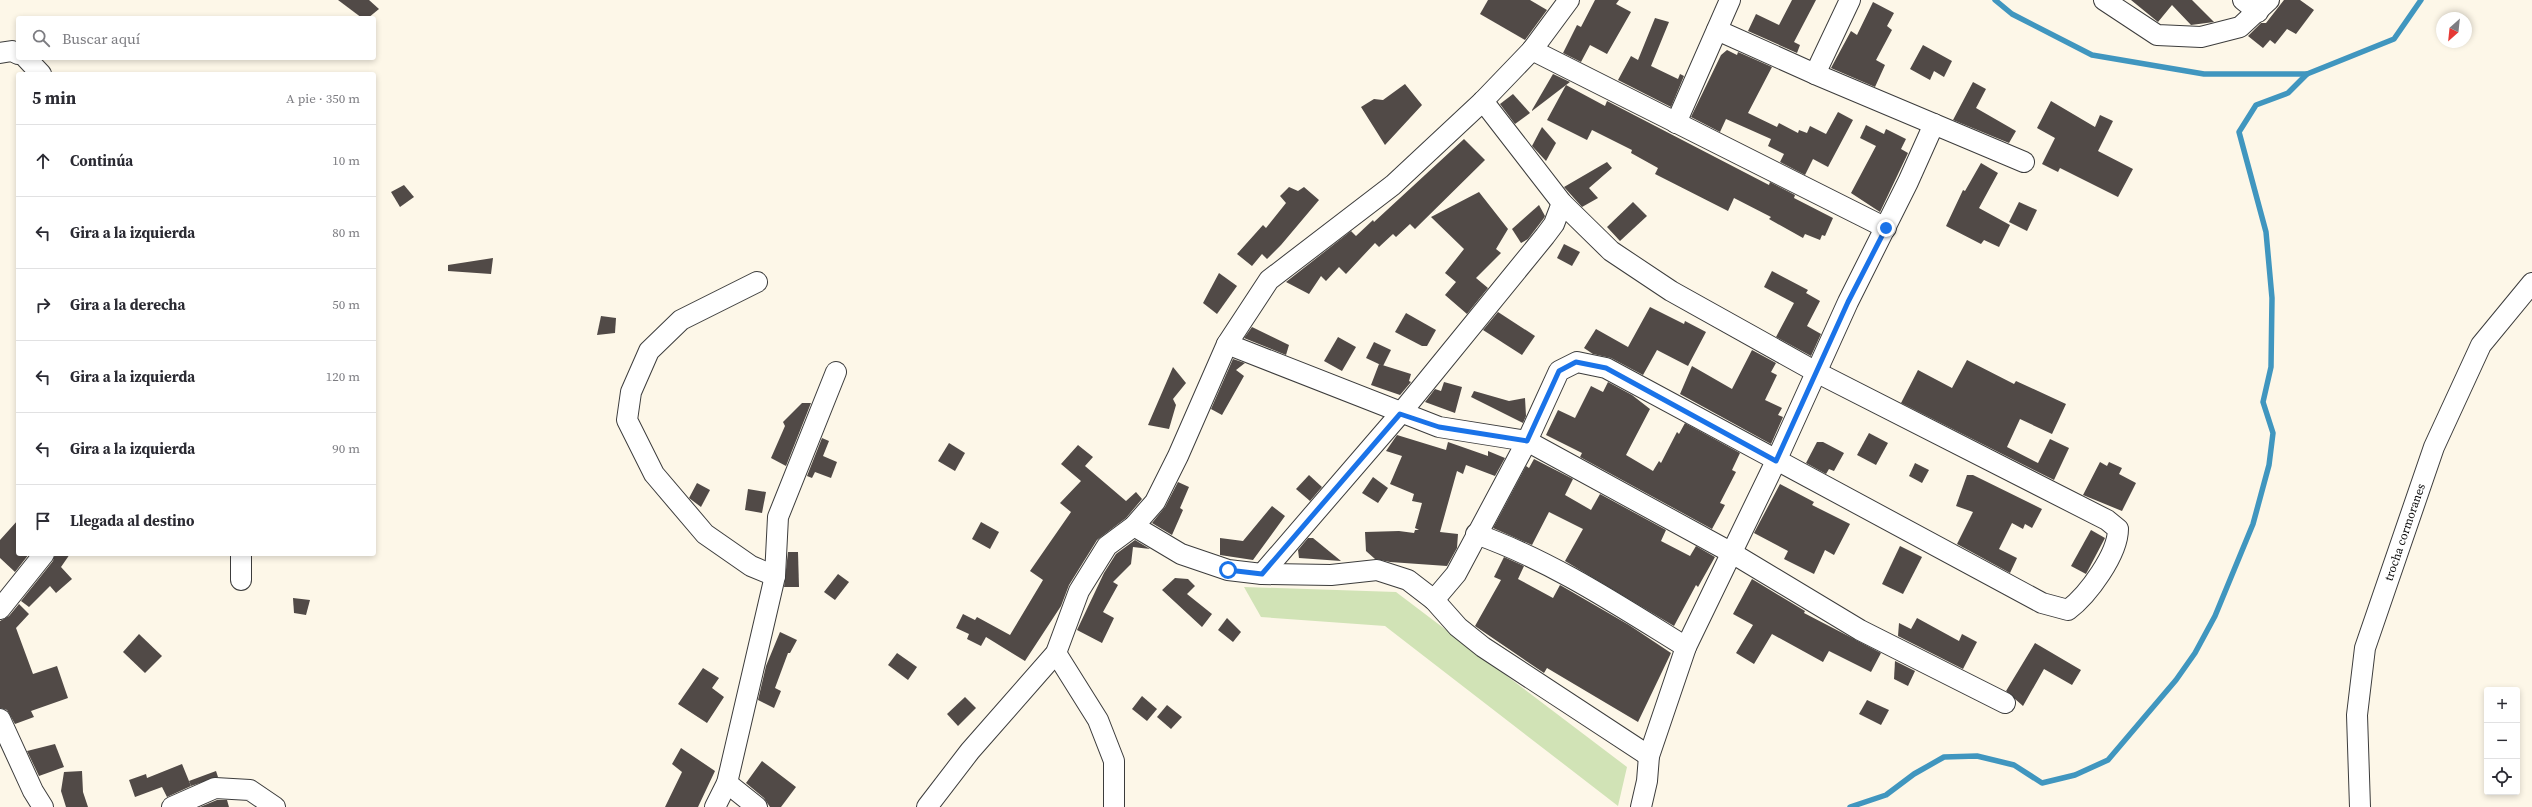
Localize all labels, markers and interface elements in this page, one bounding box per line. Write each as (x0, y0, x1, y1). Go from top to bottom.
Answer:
north arrow (2436, 12, 2472, 48)
search box (16, 16, 376, 60)
icon: search (30, 27, 52, 49)
text: Buscar aquí (62, 28, 140, 49)
text: 5 min (32, 86, 76, 110)
text: A pie · 350 m (286, 90, 360, 107)
icon: ahead (32, 150, 54, 172)
text: Continúa (70, 150, 133, 171)
text: 10 m (332, 152, 360, 169)
route end (1877, 219, 1895, 237)
icon: left (32, 222, 54, 244)
text: Gira a la izquierda (70, 222, 195, 243)
text: 80 m (332, 224, 360, 241)
icon: right (32, 294, 54, 316)
text: Gira a la derecha (70, 294, 185, 315)
text: 50 m (332, 296, 360, 313)
icon: left (32, 366, 54, 388)
text: Gira a la izquierda (70, 366, 195, 387)
text: 120 m (326, 368, 360, 385)
icon: left (32, 438, 54, 460)
text: Gira a la izquierda (70, 438, 195, 459)
text: 90 m (332, 440, 360, 457)
street label: trocha cormoranes (2381, 481, 2429, 583)
icon: arrive (32, 510, 54, 532)
text: Llegada al destino (70, 510, 195, 531)
route start (1219, 561, 1237, 579)
map controls (2484, 687, 2520, 795)
button: + (2484, 687, 2520, 723)
button: − (2484, 723, 2520, 759)
button: locate (2484, 759, 2520, 795)

